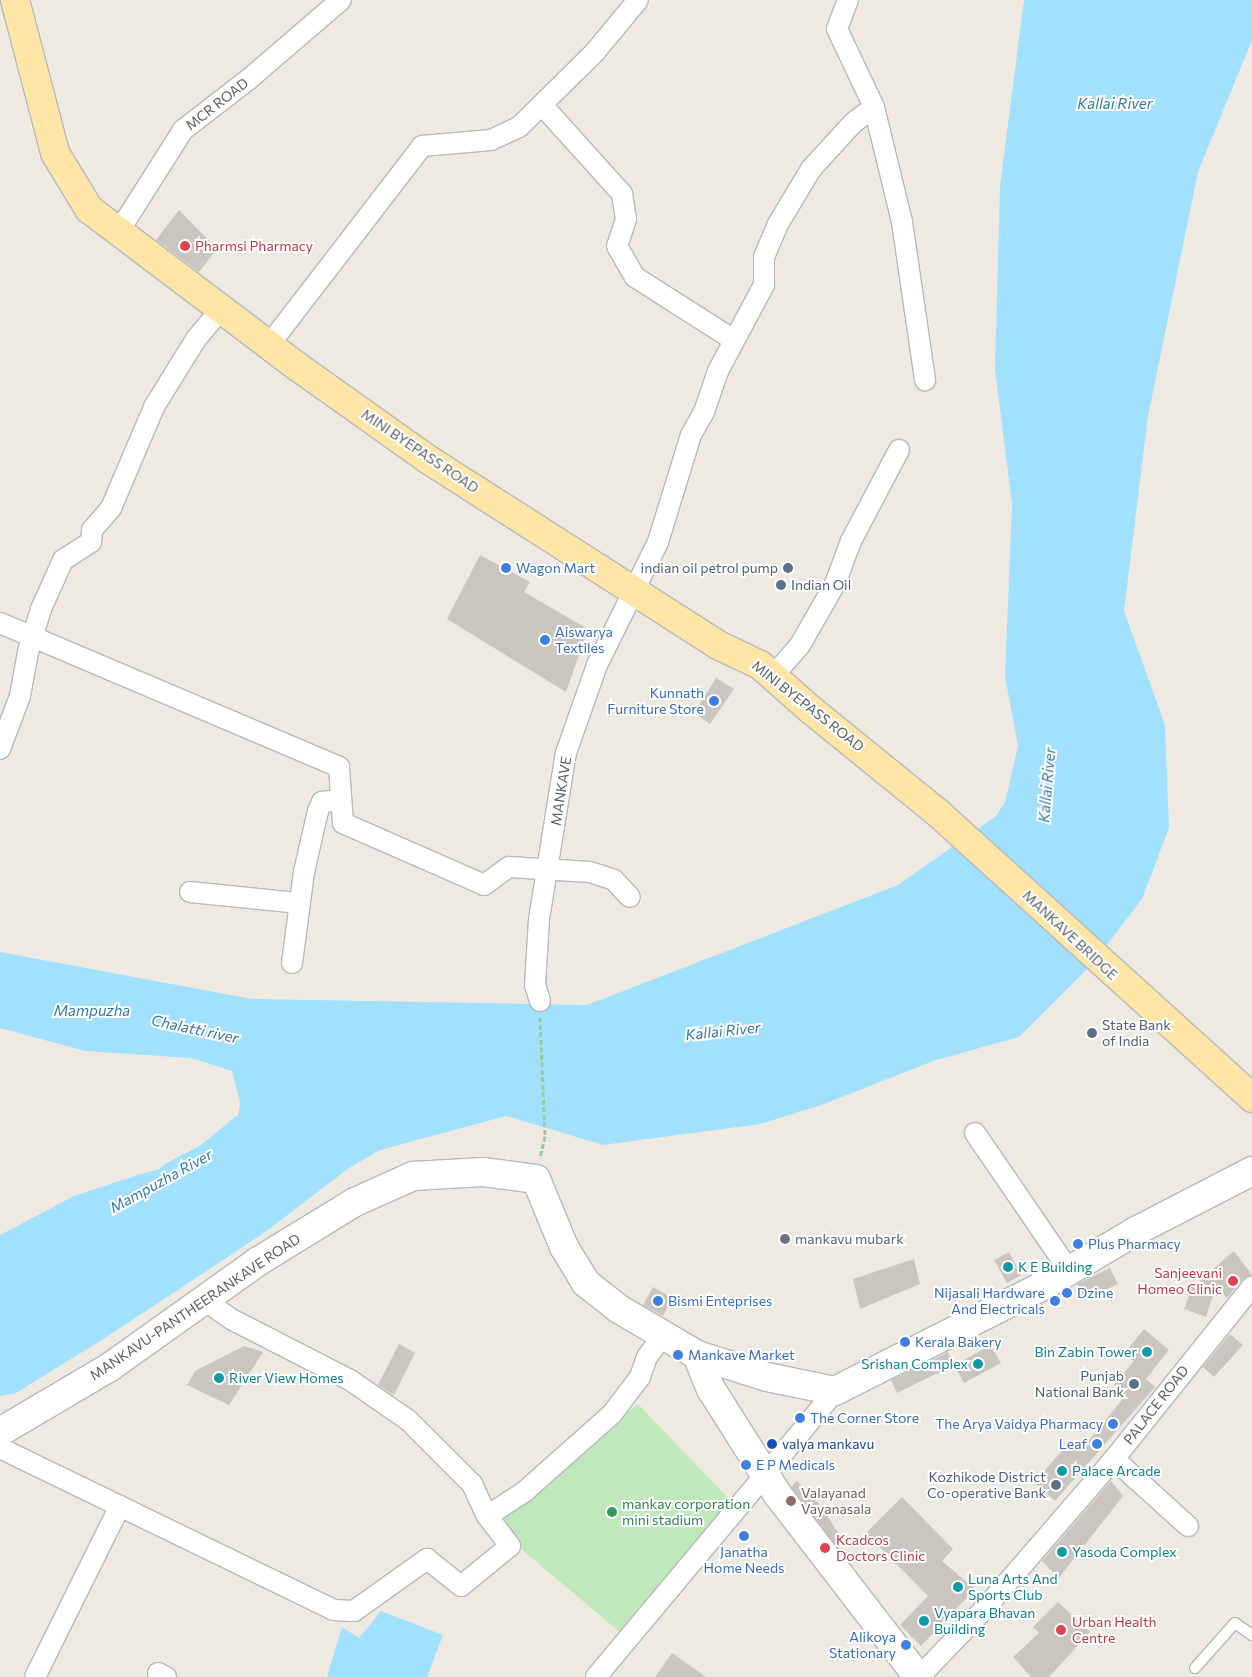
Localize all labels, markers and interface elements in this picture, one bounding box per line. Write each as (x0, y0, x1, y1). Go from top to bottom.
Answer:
street label: MCR ROAD (182, 74, 252, 134)
water label: Kallai River (1077, 95, 1153, 113)
place label: Pharmsi Pharmacy (195, 238, 313, 254)
marker: Pharmsi Pharmacy (179, 240, 191, 252)
street label: MINI BYEPASS ROAD (358, 406, 482, 496)
place label: Wagon Mart (516, 560, 595, 576)
place label: indian oil petrol pump (641, 560, 778, 576)
marker: Wagon Mart (500, 562, 512, 574)
marker: indian oil petrol pump (782, 562, 794, 574)
place label: Indian Oil (791, 577, 851, 593)
marker: Indian Oil (775, 579, 787, 591)
place label: Aiswarya Textiles (555, 624, 613, 656)
marker: Aiswarya Textiles (539, 634, 551, 646)
street label: MINI BYEPASS ROAD (749, 657, 867, 755)
place label: Kunnath Furniture Store (607, 685, 704, 718)
marker: Kunnath Furniture Store (708, 695, 720, 707)
water label: Kallai River (1035, 747, 1059, 823)
street label: MANKAVE (547, 755, 575, 827)
street label: MANKAVE BRIDGE (1019, 887, 1121, 983)
water label: Mampuzha (54, 1002, 130, 1020)
water label: Chalatti river (150, 1011, 240, 1047)
place label: State Bank of India (1102, 1017, 1171, 1050)
water label: Kallai River (685, 1018, 761, 1044)
marker: State Bank of India (1086, 1027, 1098, 1039)
water label: Mampuzha River (107, 1145, 215, 1217)
street label: MANKAVU-PANTHEERANKAVE ROAD (87, 1230, 303, 1384)
place label: mankavu mubark (795, 1231, 904, 1247)
marker: mankavu mubark (779, 1233, 791, 1245)
place label: Plus Pharmacy (1088, 1236, 1181, 1252)
marker: Plus Pharmacy (1072, 1238, 1084, 1250)
place label: K E Building (1018, 1259, 1092, 1275)
marker: K E Building (1002, 1261, 1014, 1273)
place label: Sanjeevani Homeo Clinic (1137, 1265, 1222, 1298)
marker: Sanjeevani Homeo Clinic (1226, 1274, 1240, 1288)
place label: Nijasali Hardware And Electricals (934, 1285, 1045, 1318)
place label: Dzine (1077, 1285, 1113, 1301)
marker: Dzine (1061, 1287, 1073, 1299)
place label: Bismi Enteprises (668, 1293, 772, 1309)
marker: Bismi Enteprises (652, 1295, 664, 1307)
marker: Nijasali Hardware And Electricals (1049, 1295, 1061, 1307)
place label: Kerala Bakery (915, 1334, 1001, 1350)
marker: Kerala Bakery (899, 1336, 911, 1348)
place label: Bin Zabin Tower (1034, 1344, 1137, 1360)
marker: Bin Zabin Tower (1141, 1346, 1153, 1358)
place label: Mankave Market (688, 1347, 795, 1363)
marker: Mankave Market (672, 1349, 684, 1361)
place label: Srishan Complex (861, 1356, 968, 1372)
marker: Srishan Complex (972, 1358, 984, 1370)
street label: PALACE ROAD (1120, 1362, 1192, 1448)
place label: Punjab National Bank (1035, 1368, 1124, 1400)
place label: River View Homes (229, 1370, 344, 1386)
marker: River View Homes (213, 1372, 225, 1384)
marker: Punjab National Bank (1128, 1378, 1140, 1390)
place label: The Corner Store (810, 1410, 919, 1426)
marker: The Corner Store (794, 1412, 806, 1424)
place label: The Arya Vaidya Pharmacy (935, 1416, 1103, 1432)
marker: The Arya Vaidya Pharmacy (1107, 1418, 1119, 1430)
place label: valya mankavu (782, 1436, 874, 1452)
place label: Leaf (1059, 1436, 1087, 1452)
marker: valya mankavu (766, 1438, 778, 1450)
marker: Leaf (1091, 1438, 1103, 1450)
place label: E P Medicals (756, 1457, 835, 1473)
marker: E P Medicals (740, 1459, 752, 1471)
place label: Palace Arcade (1072, 1463, 1161, 1479)
marker: Palace Arcade (1056, 1465, 1068, 1477)
place label: Kozhikode District Co-operative Bank (927, 1469, 1046, 1501)
marker: Kozhikode District Co-operative Bank (1050, 1479, 1062, 1491)
place label: Valayanad Vayanasala (801, 1485, 871, 1518)
marker: Valayanad Vayanasala (785, 1495, 797, 1507)
place label: mankav corporation mini stadium (622, 1496, 750, 1528)
marker: mankav corporation mini stadium (606, 1506, 618, 1518)
marker: Janatha Home Needs (738, 1530, 750, 1542)
place label: Kcadcos Doctors Clinic (836, 1532, 925, 1564)
marker: Kcadcos Doctors Clinic (818, 1541, 832, 1555)
place label: Janatha Home Needs (704, 1544, 784, 1576)
place label: Yasoda Complex (1072, 1544, 1177, 1560)
marker: Yasoda Complex (1056, 1546, 1068, 1558)
place label: Luna Arts And Sports Club (968, 1571, 1058, 1604)
marker: Luna Arts And Sports Club (952, 1581, 964, 1593)
place label: Vyapara Bhavan Building (934, 1605, 1035, 1638)
place label: Urban Health Centre (1072, 1614, 1157, 1646)
marker: Vyapara Bhavan Building (918, 1615, 930, 1627)
marker: Urban Health Centre (1054, 1623, 1068, 1637)
place label: Alikoya Stationary (829, 1629, 896, 1661)
marker: Alikoya Stationary (900, 1639, 912, 1651)

